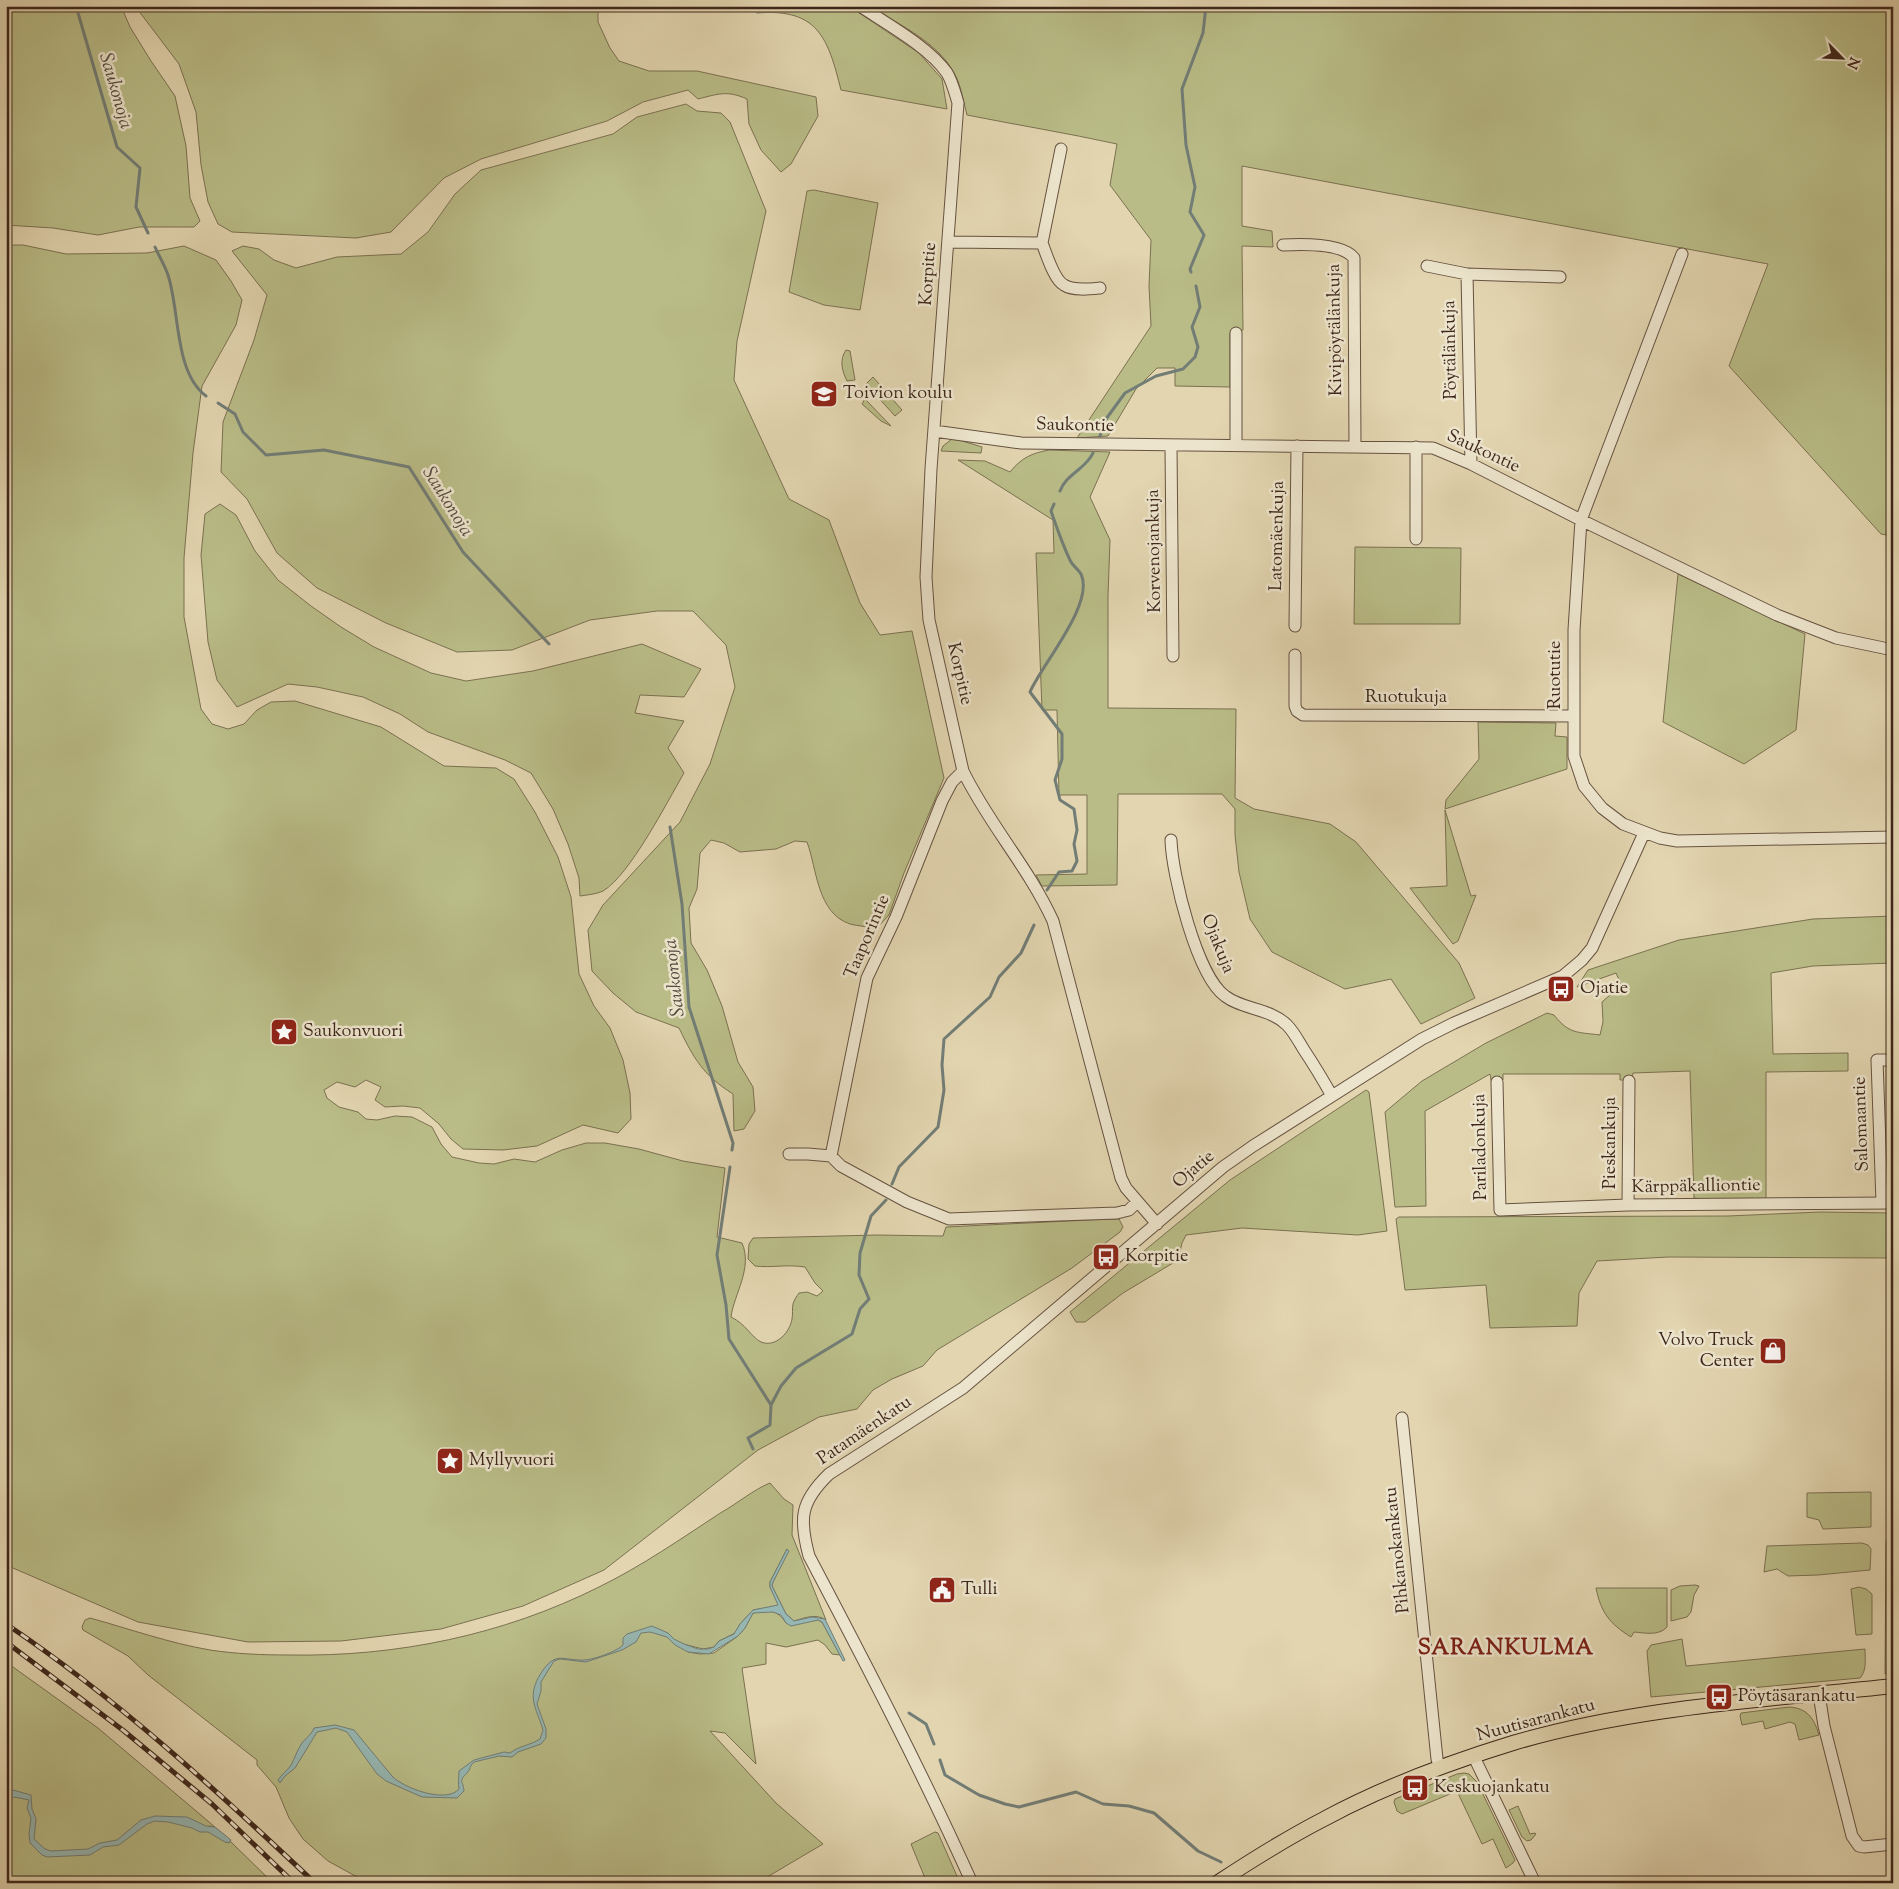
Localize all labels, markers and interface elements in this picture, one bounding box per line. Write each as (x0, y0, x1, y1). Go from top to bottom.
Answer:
north arrow (1816, 32, 1866, 82)
water label: Saukonoja (91, 50, 139, 132)
text: N (1841, 53, 1863, 72)
street label: Korpitie (914, 241, 944, 307)
street label: Kivipöytälänkuja (1322, 264, 1350, 396)
street label: Pöytälänkuja (1437, 300, 1465, 400)
school or university icon: Toivion koulu (809, 379, 839, 409)
place label: Toivion koulu (843, 381, 953, 407)
street label: Saukontie (1036, 412, 1114, 440)
street label: Saukontie (1442, 424, 1524, 480)
water label: Saukonoja (415, 462, 479, 542)
street label: Latomäenkuja (1264, 481, 1292, 591)
street label: Korvenojankuja (1141, 489, 1169, 613)
street label: Korpitie (939, 640, 979, 708)
street label: Ruotutie (1543, 641, 1569, 709)
street label: Ruotukuja (1365, 685, 1447, 711)
street label: Taaporintie (839, 891, 897, 983)
street label: Ojakuja (1193, 910, 1241, 978)
water label: Saukonoja (657, 938, 693, 1018)
bus stop icon: Ojatie (1546, 974, 1576, 1004)
place label: Ojatie (1580, 976, 1628, 1002)
place icon: Saukonvuori (269, 1017, 299, 1047)
place label: Saukonvuori (303, 1019, 403, 1045)
street label: Salomaantie (1847, 1076, 1877, 1172)
street label: Pariladonkuja (1467, 1094, 1495, 1200)
street label: Pieskankuja (1598, 1097, 1624, 1189)
street label: Ojatie (1167, 1145, 1221, 1195)
street label: Kärppäkalliontie (1631, 1173, 1761, 1201)
bus stop icon: Korpitie (1091, 1242, 1121, 1272)
place label: Korpitie (1125, 1244, 1188, 1270)
place label: Volvo Truck Center (1658, 1328, 1754, 1375)
shop icon: Volvo Truck Center (1758, 1336, 1788, 1366)
street label: Patamäenkatu (813, 1390, 917, 1472)
place icon: Myllyvuori (435, 1446, 465, 1476)
place label: Myllyvuori (469, 1448, 554, 1474)
street label: Pihkanokankatu (1378, 1485, 1418, 1615)
public building icon: Tulli (927, 1575, 957, 1605)
place label: Tulli (961, 1577, 998, 1603)
district label: SARANKULMA (1418, 1633, 1594, 1665)
bus stop icon: Pöytäsarankatu (1704, 1682, 1734, 1712)
place label: Pöytäsarankatu (1738, 1684, 1855, 1710)
street label: Nuutisarankatu (1474, 1693, 1598, 1749)
bus stop icon: Keskuojankatu (1400, 1773, 1430, 1803)
place label: Keskuojankatu (1434, 1775, 1550, 1801)

